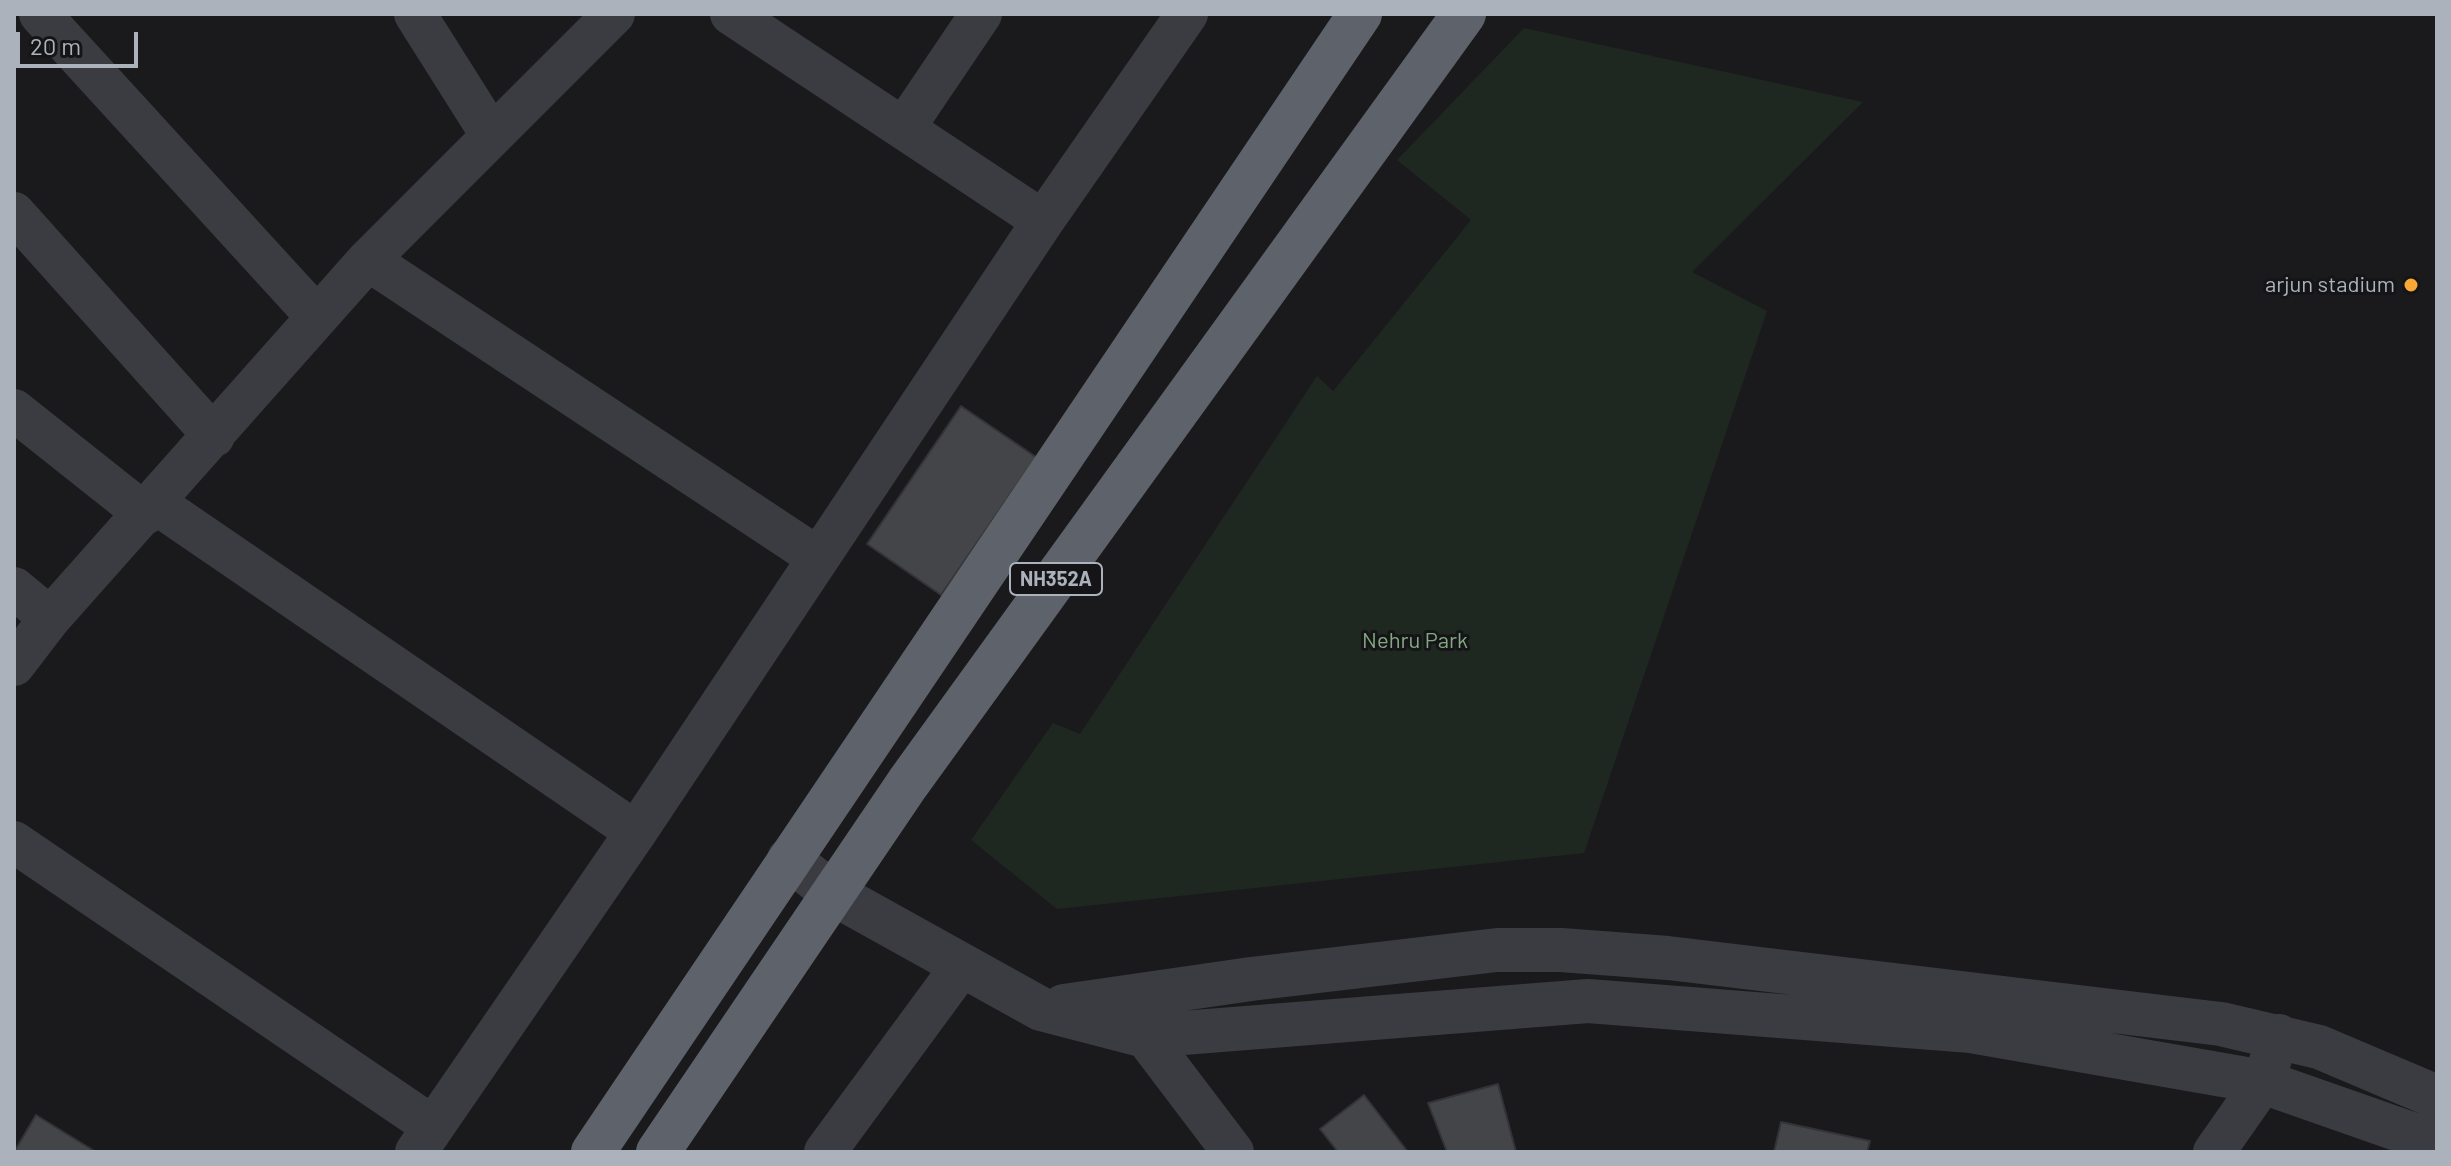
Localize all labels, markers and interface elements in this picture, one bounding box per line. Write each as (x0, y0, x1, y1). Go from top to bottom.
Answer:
scale bar (20, 16, 142, 66)
text: 20 m (30, 31, 81, 60)
place label: arjun stadium (2265, 272, 2395, 298)
marker: arjun stadium (2402, 276, 2420, 294)
road number: NH352A (1010, 563, 1102, 595)
park label: Nehru Park (1362, 628, 1468, 654)

